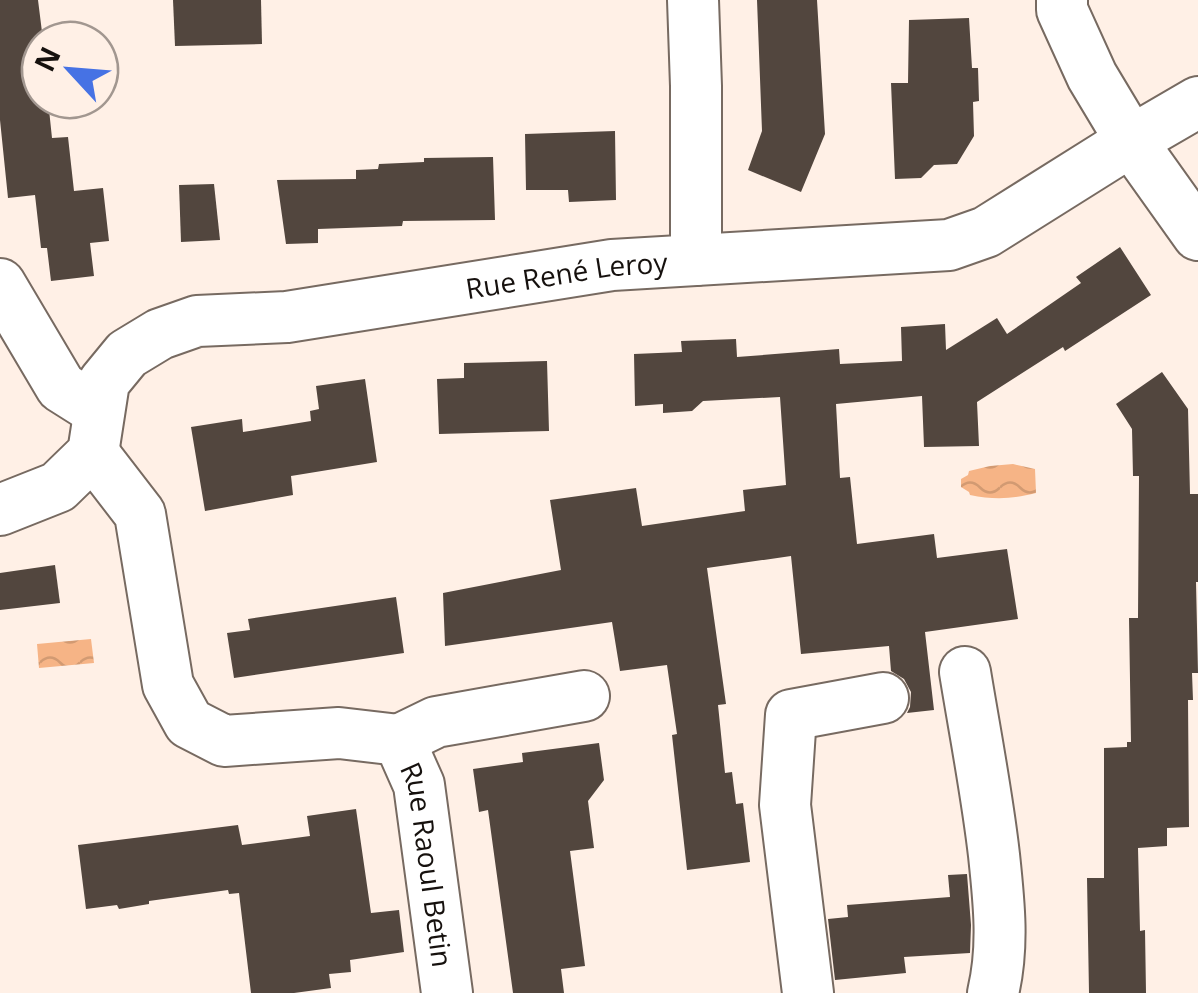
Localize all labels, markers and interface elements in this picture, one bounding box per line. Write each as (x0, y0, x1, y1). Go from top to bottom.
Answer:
north arrow (20, 20, 120, 120)
text: N (25, 40, 69, 77)
street label: Rue René Leroy (463, 243, 669, 307)
street label: Rue Raoul Betin (392, 756, 462, 969)

